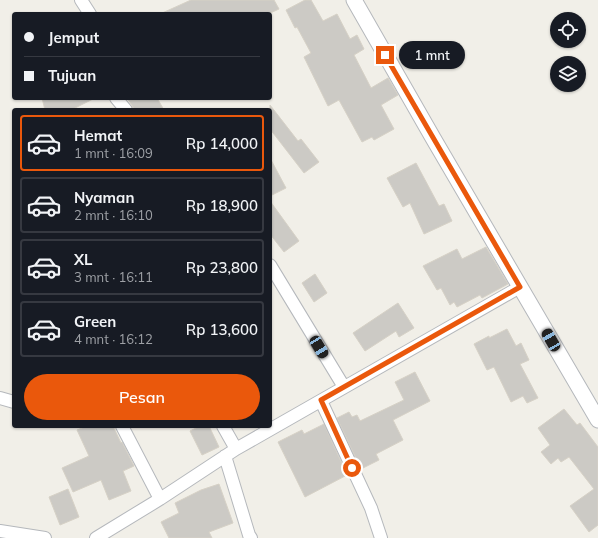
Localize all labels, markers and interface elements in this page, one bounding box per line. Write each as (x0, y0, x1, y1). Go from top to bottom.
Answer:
map controls (550, 12, 586, 92)
button: locate (550, 12, 586, 48)
text: Jemput (48, 28, 99, 47)
callout: 1 mnt (399, 41, 465, 69)
route end (376, 46, 394, 64)
text: 1 mnt (414, 47, 450, 63)
button: layers (550, 56, 586, 92)
text: Tujuan (48, 66, 96, 85)
icon: car (26, 125, 62, 161)
text: Hemat (74, 126, 122, 145)
text: Rp 14,000 (186, 134, 258, 153)
text: 1 mnt · 16:09 (74, 145, 153, 161)
icon: car (26, 187, 62, 223)
text: Nyaman (74, 188, 134, 207)
text: Rp 18,900 (186, 196, 258, 215)
text: 2 mnt · 16:10 (74, 207, 153, 223)
icon: car (26, 249, 62, 285)
text: XL (74, 250, 92, 269)
text: Rp 23,800 (186, 258, 258, 277)
text: 3 mnt · 16:11 (74, 269, 153, 285)
icon: car (26, 311, 62, 347)
text: Green (74, 312, 116, 331)
text: Rp 13,600 (186, 320, 258, 339)
car (540, 327, 562, 353)
text: 4 mnt · 16:12 (74, 331, 153, 347)
car (308, 334, 330, 360)
button: Pesan (24, 374, 260, 420)
route start (343, 459, 361, 477)

